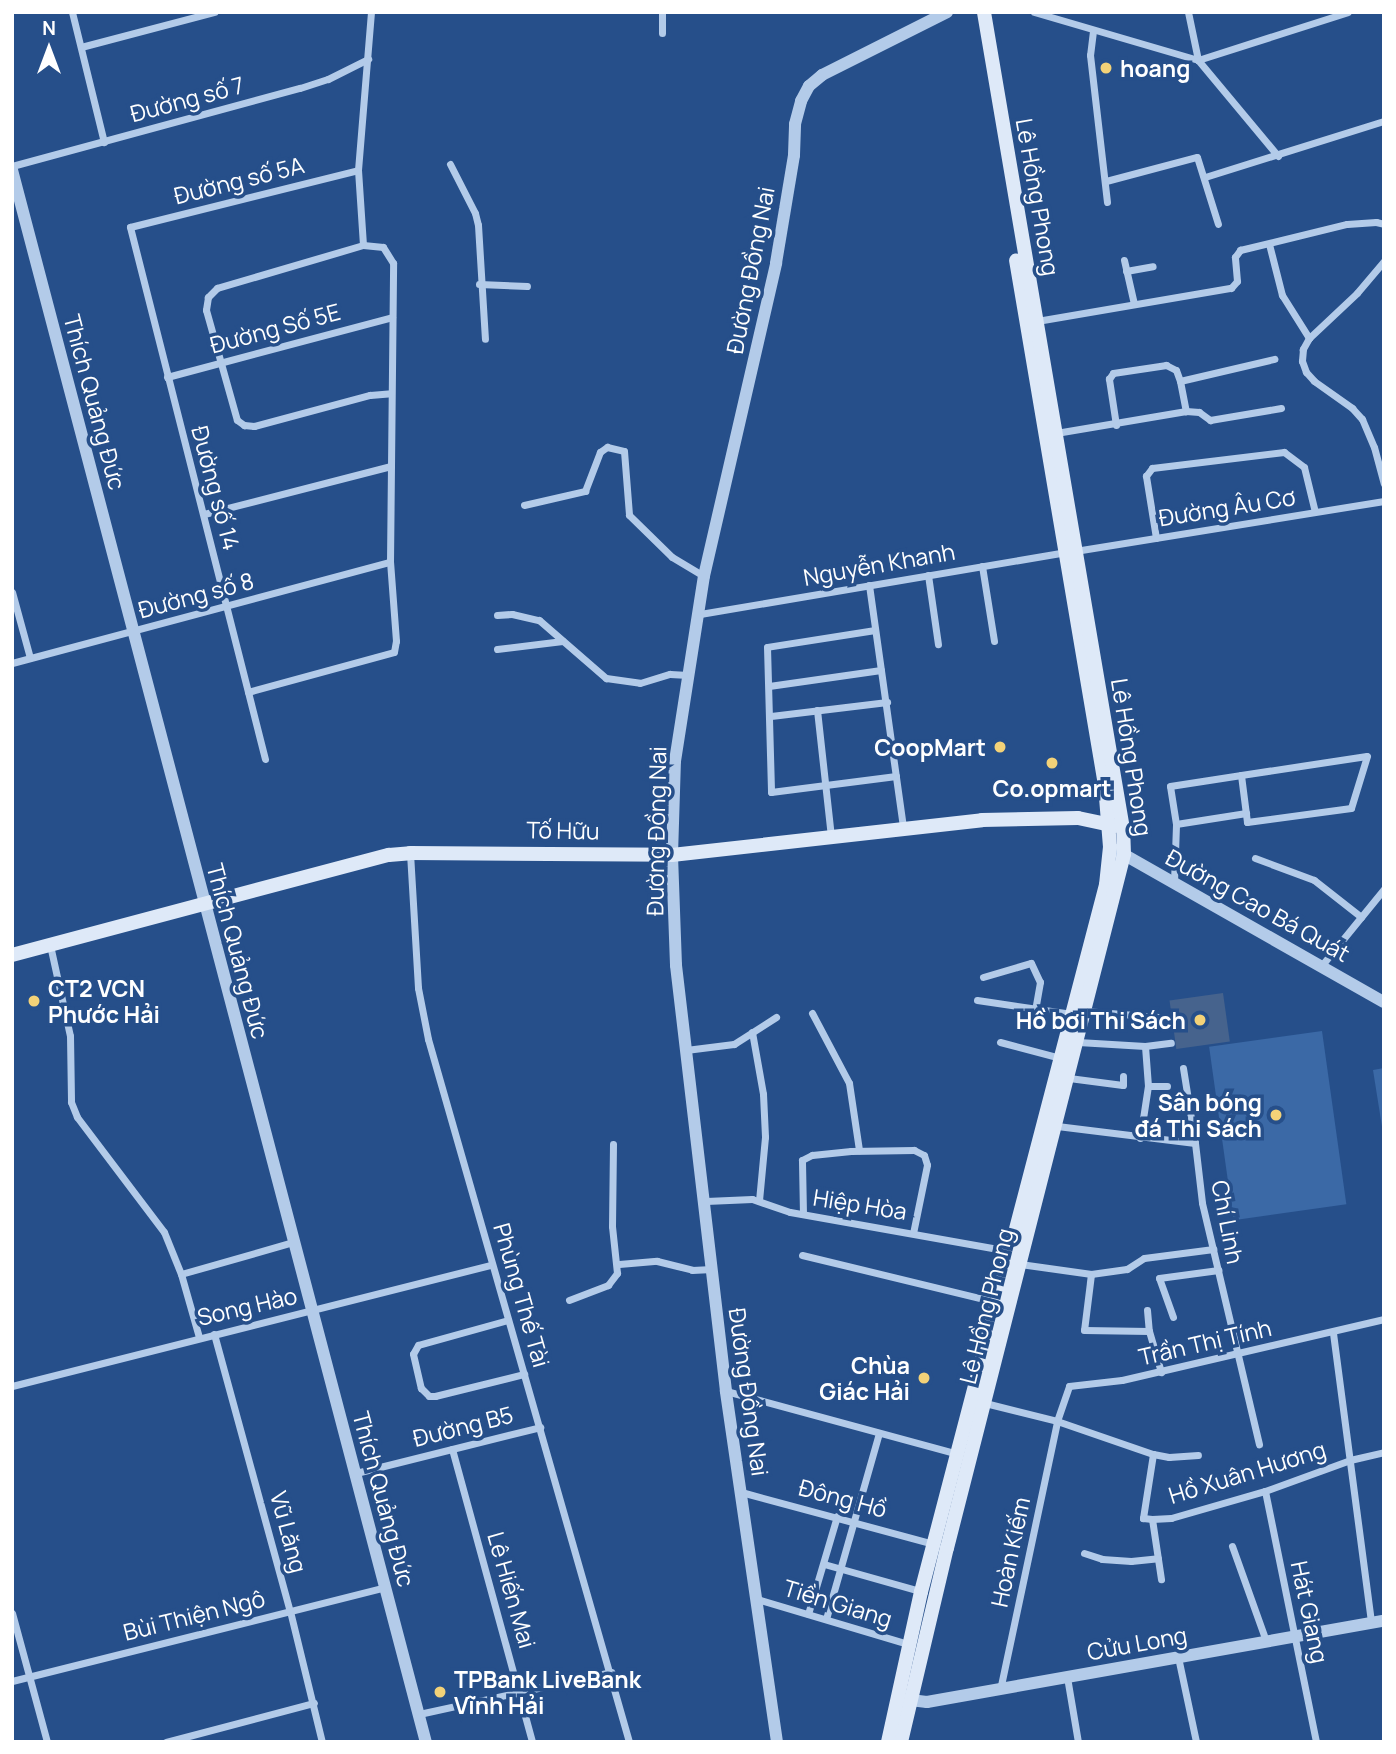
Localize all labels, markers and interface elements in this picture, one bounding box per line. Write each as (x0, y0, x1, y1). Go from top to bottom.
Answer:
north arrow (14, 14, 84, 84)
text: N (42, 15, 56, 41)
place label: hoang (1120, 54, 1190, 82)
marker: hoang (1098, 60, 1114, 76)
street label: Đường số 7 (127, 71, 247, 127)
street label: Lê Hồng Phong (1011, 116, 1065, 278)
street label: Đường số 5A (171, 151, 307, 209)
street label: Đường Đồng Nai (720, 184, 780, 356)
street label: Đường Số 5E (207, 297, 343, 359)
street label: Thích Quảng Đức (58, 311, 132, 493)
street label: Đường số 14 (186, 423, 246, 553)
street label: Đường Âu Cơ (1157, 483, 1297, 531)
street label: Nguyễn Khanh (801, 537, 957, 591)
street label: Đường số 8 (135, 566, 257, 624)
street label: Lê Hồng Phong (1106, 676, 1158, 838)
place label: CoopMart (874, 733, 986, 761)
marker: CoopMart (992, 739, 1008, 755)
street label: Đường Đồng Nai (641, 746, 671, 916)
marker: Co.opmart (1044, 755, 1060, 771)
place label: Co.opmart (992, 774, 1112, 802)
street label: Tố Hữu (526, 816, 600, 844)
street label: Đường Cao Bá Quát (1161, 843, 1355, 967)
street label: Thích Quảng Đức (201, 860, 275, 1042)
place label: CT2 VCN Phước Hải (48, 974, 160, 1028)
marker: CT2 VCN Phước Hải (26, 993, 42, 1009)
place label: Hồ bơi Thi Sách (1016, 1006, 1186, 1034)
marker: Hồ bơi Thi Sách (1192, 1012, 1208, 1028)
place label: Sân bóng đá Thi Sách (1135, 1088, 1262, 1142)
marker: Sân bóng đá Thi Sách (1268, 1107, 1284, 1123)
street label: Chí Linh (1206, 1178, 1250, 1266)
street label: Hiệp Hòa (811, 1183, 909, 1225)
street label: Phùng Thế Tài (488, 1220, 556, 1370)
street label: Lê Hồng Phong (953, 1225, 1019, 1387)
street label: Song Hào (194, 1281, 300, 1331)
street label: Đường Đồng Nai (724, 1306, 774, 1478)
street label: Trần Thị Tính (1136, 1313, 1274, 1371)
place label: Chùa Giác Hải (819, 1351, 910, 1405)
marker: Chùa Giác Hải (916, 1370, 932, 1386)
street label: Đường B5 (410, 1400, 516, 1452)
street label: Thích Quảng Đức (347, 1408, 421, 1590)
street label: Hồ Xuân Hương (1165, 1435, 1329, 1509)
street label: Đông Hồ (796, 1473, 890, 1523)
street label: Vũ Lăng (265, 1488, 313, 1576)
street label: Hoàn Kiếm (985, 1494, 1035, 1610)
street label: Lê Hiến Mai (482, 1529, 542, 1651)
street label: Hát Giang (1286, 1558, 1334, 1666)
street label: Tiền Giang (780, 1573, 896, 1633)
street label: Bùi Thiện Ngô (120, 1584, 268, 1646)
street label: Cửu Long (1085, 1621, 1189, 1665)
place label: TPBank LiveBank Vĩnh Hải (454, 1665, 641, 1719)
marker: TPBank LiveBank Vĩnh Hải (432, 1684, 448, 1700)

